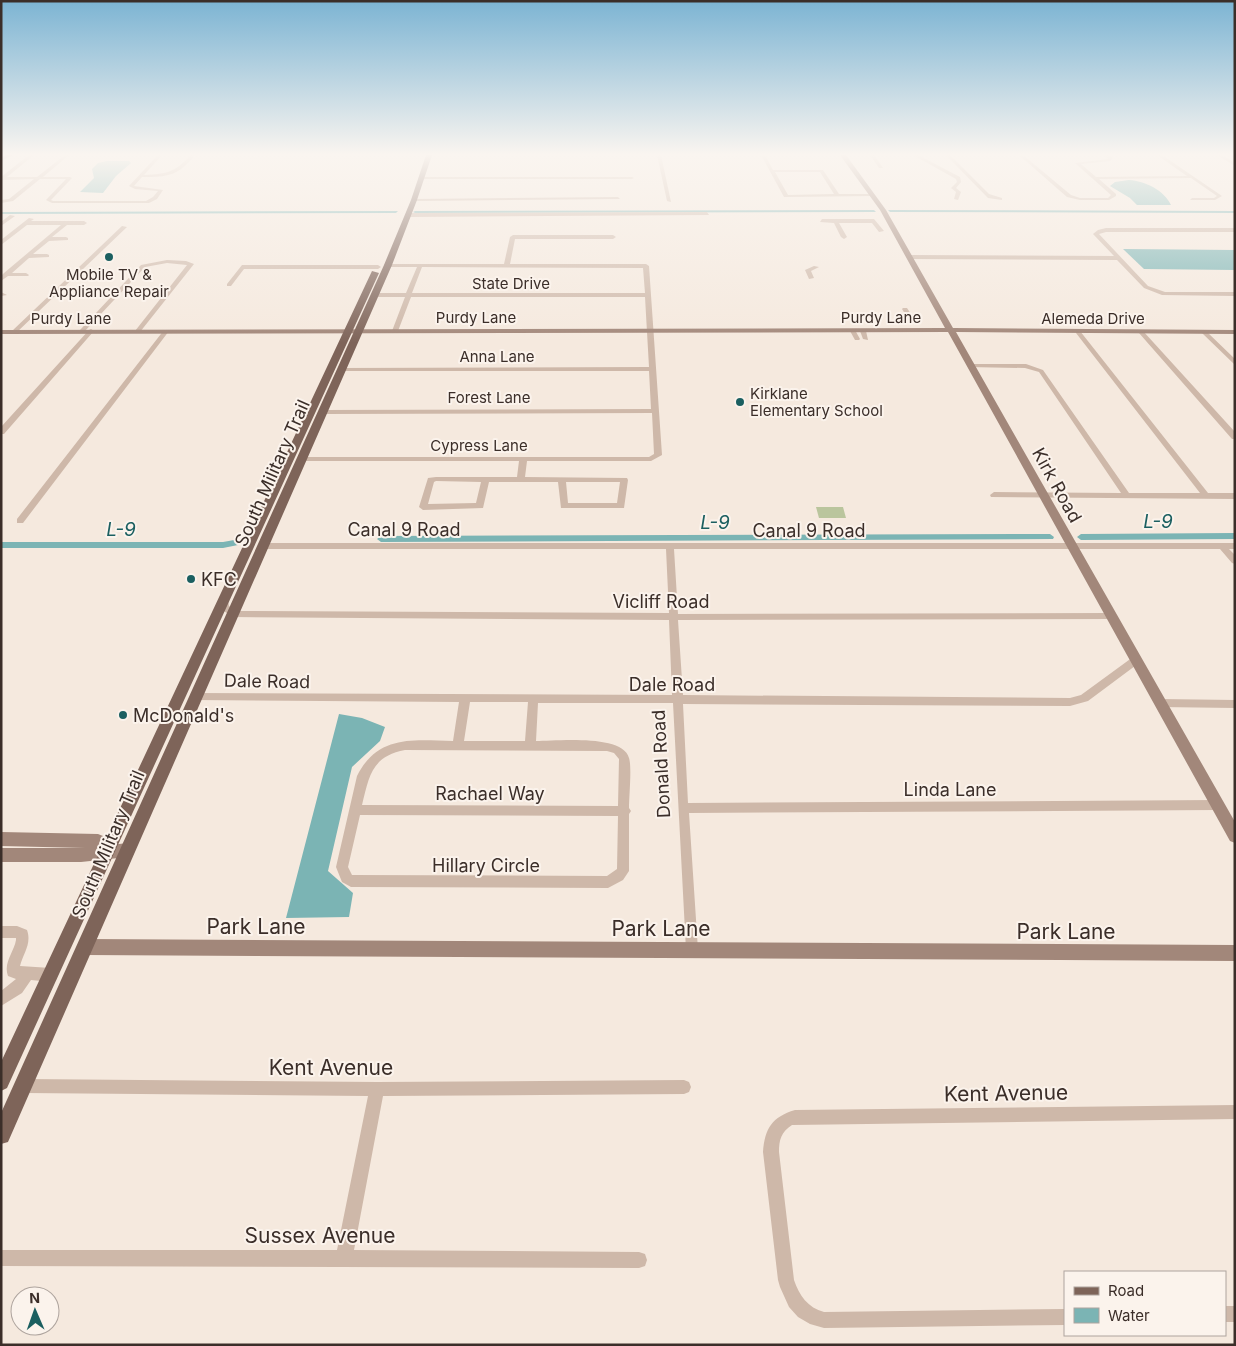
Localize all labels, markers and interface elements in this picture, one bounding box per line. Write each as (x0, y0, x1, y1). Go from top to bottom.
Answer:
marker: Mobile TV & Appliance Repair (103, 251, 115, 263)
place label: Mobile TV & Appliance Repair (49, 265, 169, 301)
street label: State Drive (472, 274, 550, 293)
street label: Purdy Lane (436, 308, 516, 327)
street label: Purdy Lane (841, 308, 921, 327)
street label: Purdy Lane (31, 309, 111, 328)
street label: Alemeda Drive (1041, 309, 1145, 328)
street label: Anna Lane (459, 347, 535, 366)
place label: Kirklane Elementary School (750, 384, 883, 420)
street label: Forest Lane (448, 388, 530, 407)
street label: South Military Trail (230, 396, 314, 550)
marker: Kirklane Elementary School (734, 396, 746, 408)
street label: Cypress Lane (430, 436, 528, 455)
street label: Kirk Road (1028, 444, 1086, 526)
water label: L-9 (1143, 510, 1173, 533)
water label: L-9 (700, 511, 730, 534)
water label: L-9 (106, 518, 136, 541)
street label: Canal 9 Road (347, 519, 461, 540)
street label: Canal 9 Road (752, 520, 866, 541)
place label: KFC (201, 569, 237, 590)
marker: KFC (185, 573, 197, 585)
street label: Vicliff Road (613, 591, 709, 612)
street label: Dale Road (224, 670, 310, 692)
street label: Dale Road (629, 674, 715, 695)
place label: McDonald's (133, 705, 234, 726)
marker: McDonald's (117, 709, 129, 721)
street label: Donald Road (648, 709, 674, 819)
street label: South Military Trail (67, 767, 149, 921)
street label: Linda Lane (904, 779, 996, 800)
street label: Rachael Way (435, 783, 545, 804)
street label: Hillary Circle (432, 855, 540, 876)
street label: Park Lane (206, 914, 306, 939)
street label: Park Lane (611, 916, 711, 941)
street label: Park Lane (1016, 919, 1116, 944)
street label: Kent Avenue (269, 1055, 393, 1080)
street label: Kent Avenue (944, 1079, 1068, 1107)
street label: Sussex Avenue (245, 1223, 395, 1248)
legend (1064, 1271, 1226, 1336)
text: Road (1108, 1281, 1144, 1300)
north arrow (10, 1286, 60, 1336)
text: N (29, 1289, 40, 1306)
text: Water (1108, 1306, 1150, 1325)

